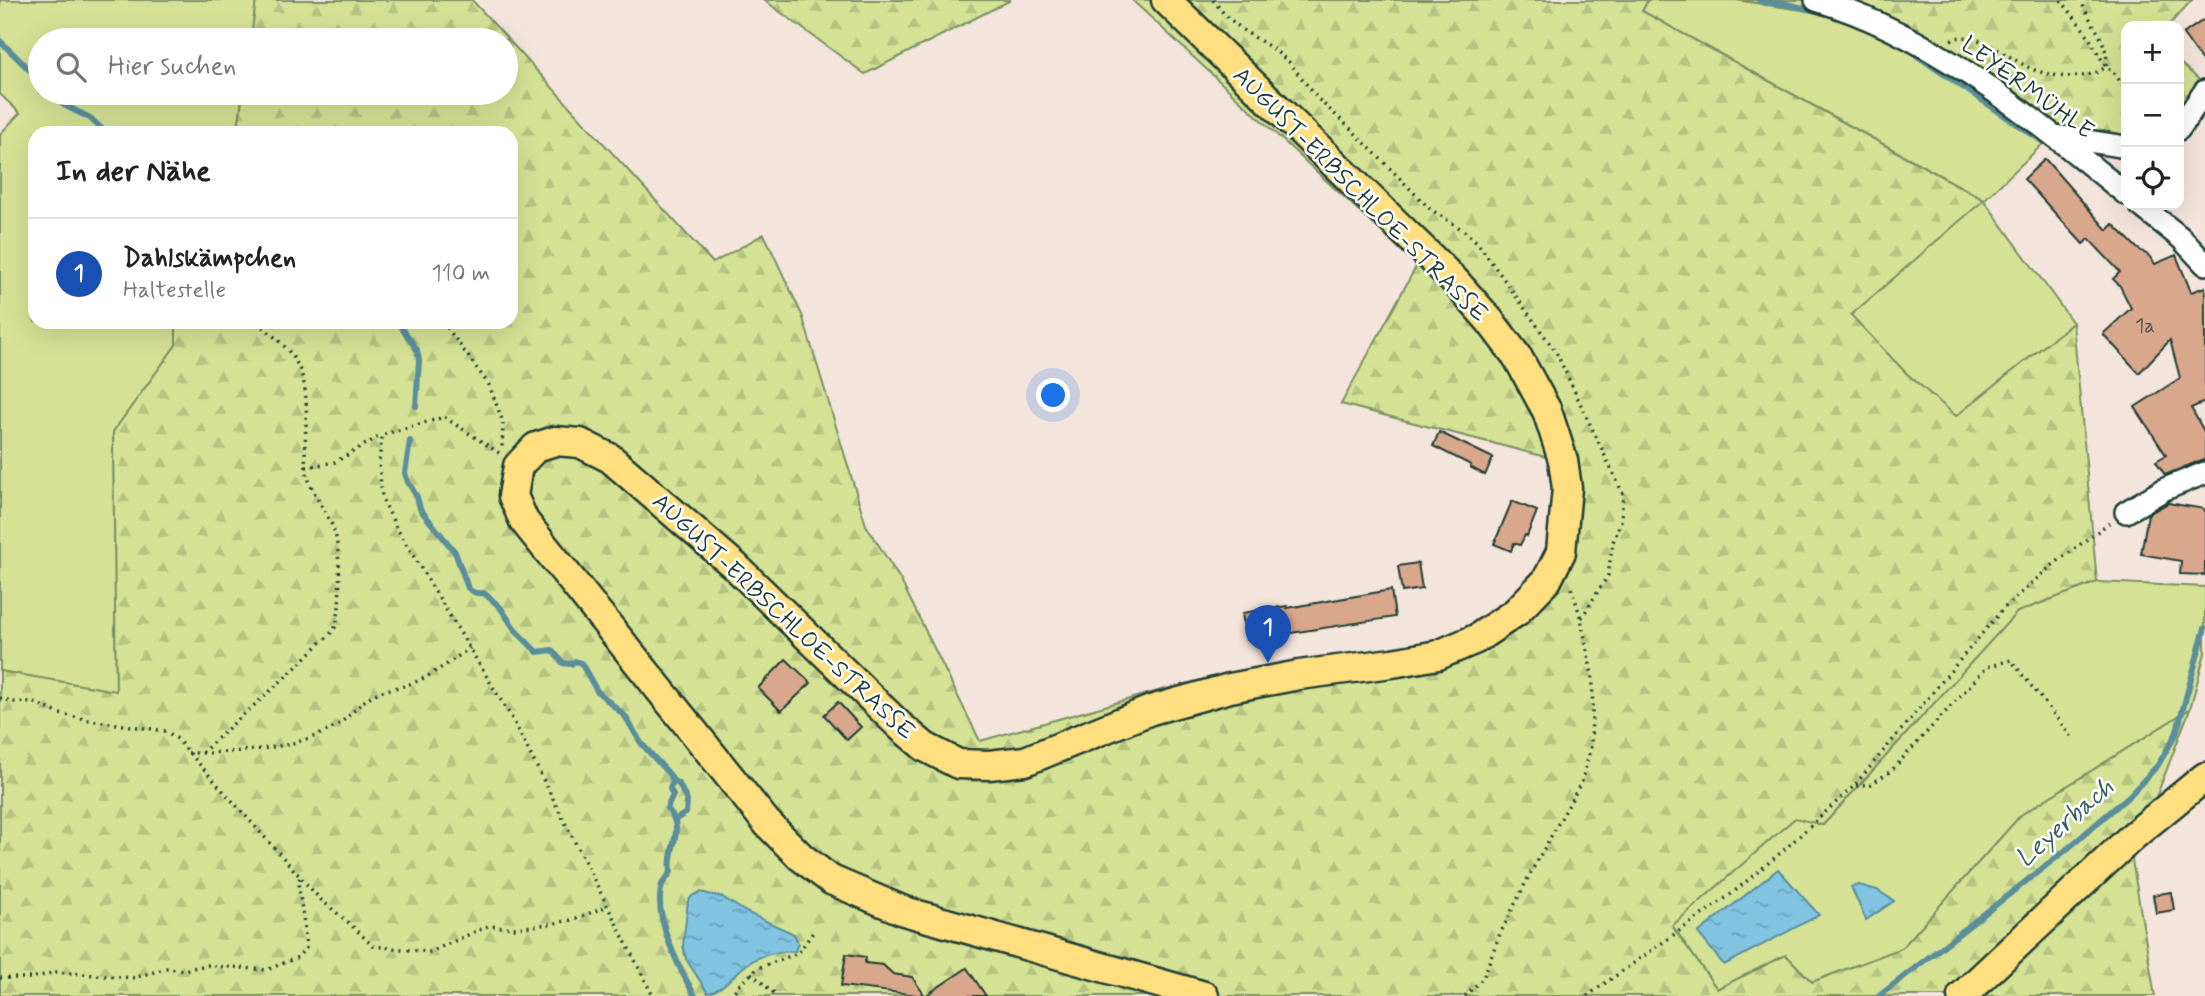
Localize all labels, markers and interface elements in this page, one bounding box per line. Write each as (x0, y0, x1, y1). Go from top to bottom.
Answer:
map controls (2121, 21, 2184, 210)
button: + (2121, 21, 2184, 84)
search box (28, 28, 518, 105)
street label: LEYERMÜHLE (1955, 30, 2099, 147)
icon: search (52, 48, 90, 86)
text: Hier suchen (108, 50, 236, 84)
street label: AUGUST-ERBSCHLOE-STRASSE (1226, 61, 1494, 329)
button: − (2121, 84, 2184, 147)
button: locate (2121, 147, 2184, 210)
text: In der Nähe (56, 152, 211, 191)
text: Dahlskämpchen (123, 242, 296, 276)
text: 1 (74, 259, 84, 289)
text: 110 m (431, 259, 490, 289)
text: Haltestelle (123, 276, 226, 306)
house number: 1a (2135, 312, 2155, 340)
your location (1036, 378, 1070, 412)
street label: AUGUST-ERBSCHLOE-STRASSE (645, 487, 921, 747)
pin: 1 (1245, 605, 1291, 663)
water label: Leyerbach (2009, 771, 2122, 876)

